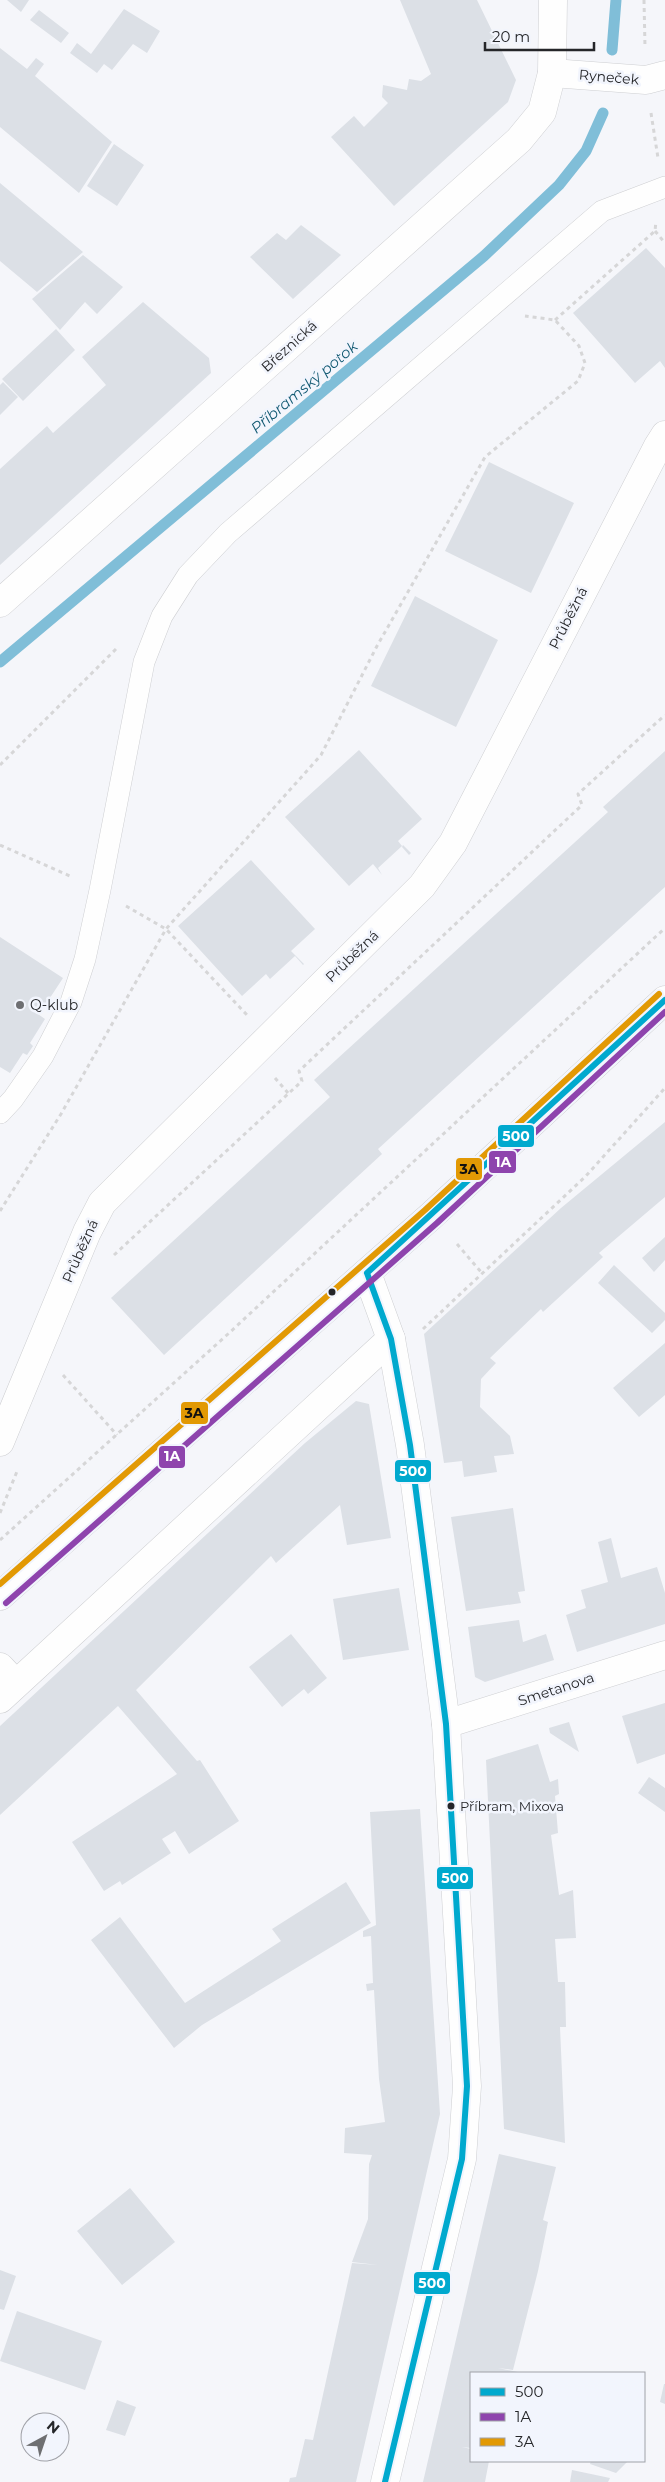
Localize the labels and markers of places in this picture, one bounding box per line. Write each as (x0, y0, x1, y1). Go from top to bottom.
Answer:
place label: Q-klub (30, 996, 78, 1014)
marker: Q-klub (14, 999, 26, 1011)
unlabelled marker (327, 1287, 337, 1297)
place label: Příbram, Mixova (460, 1798, 564, 1814)
marker: Příbram, Mixova (446, 1801, 456, 1811)

